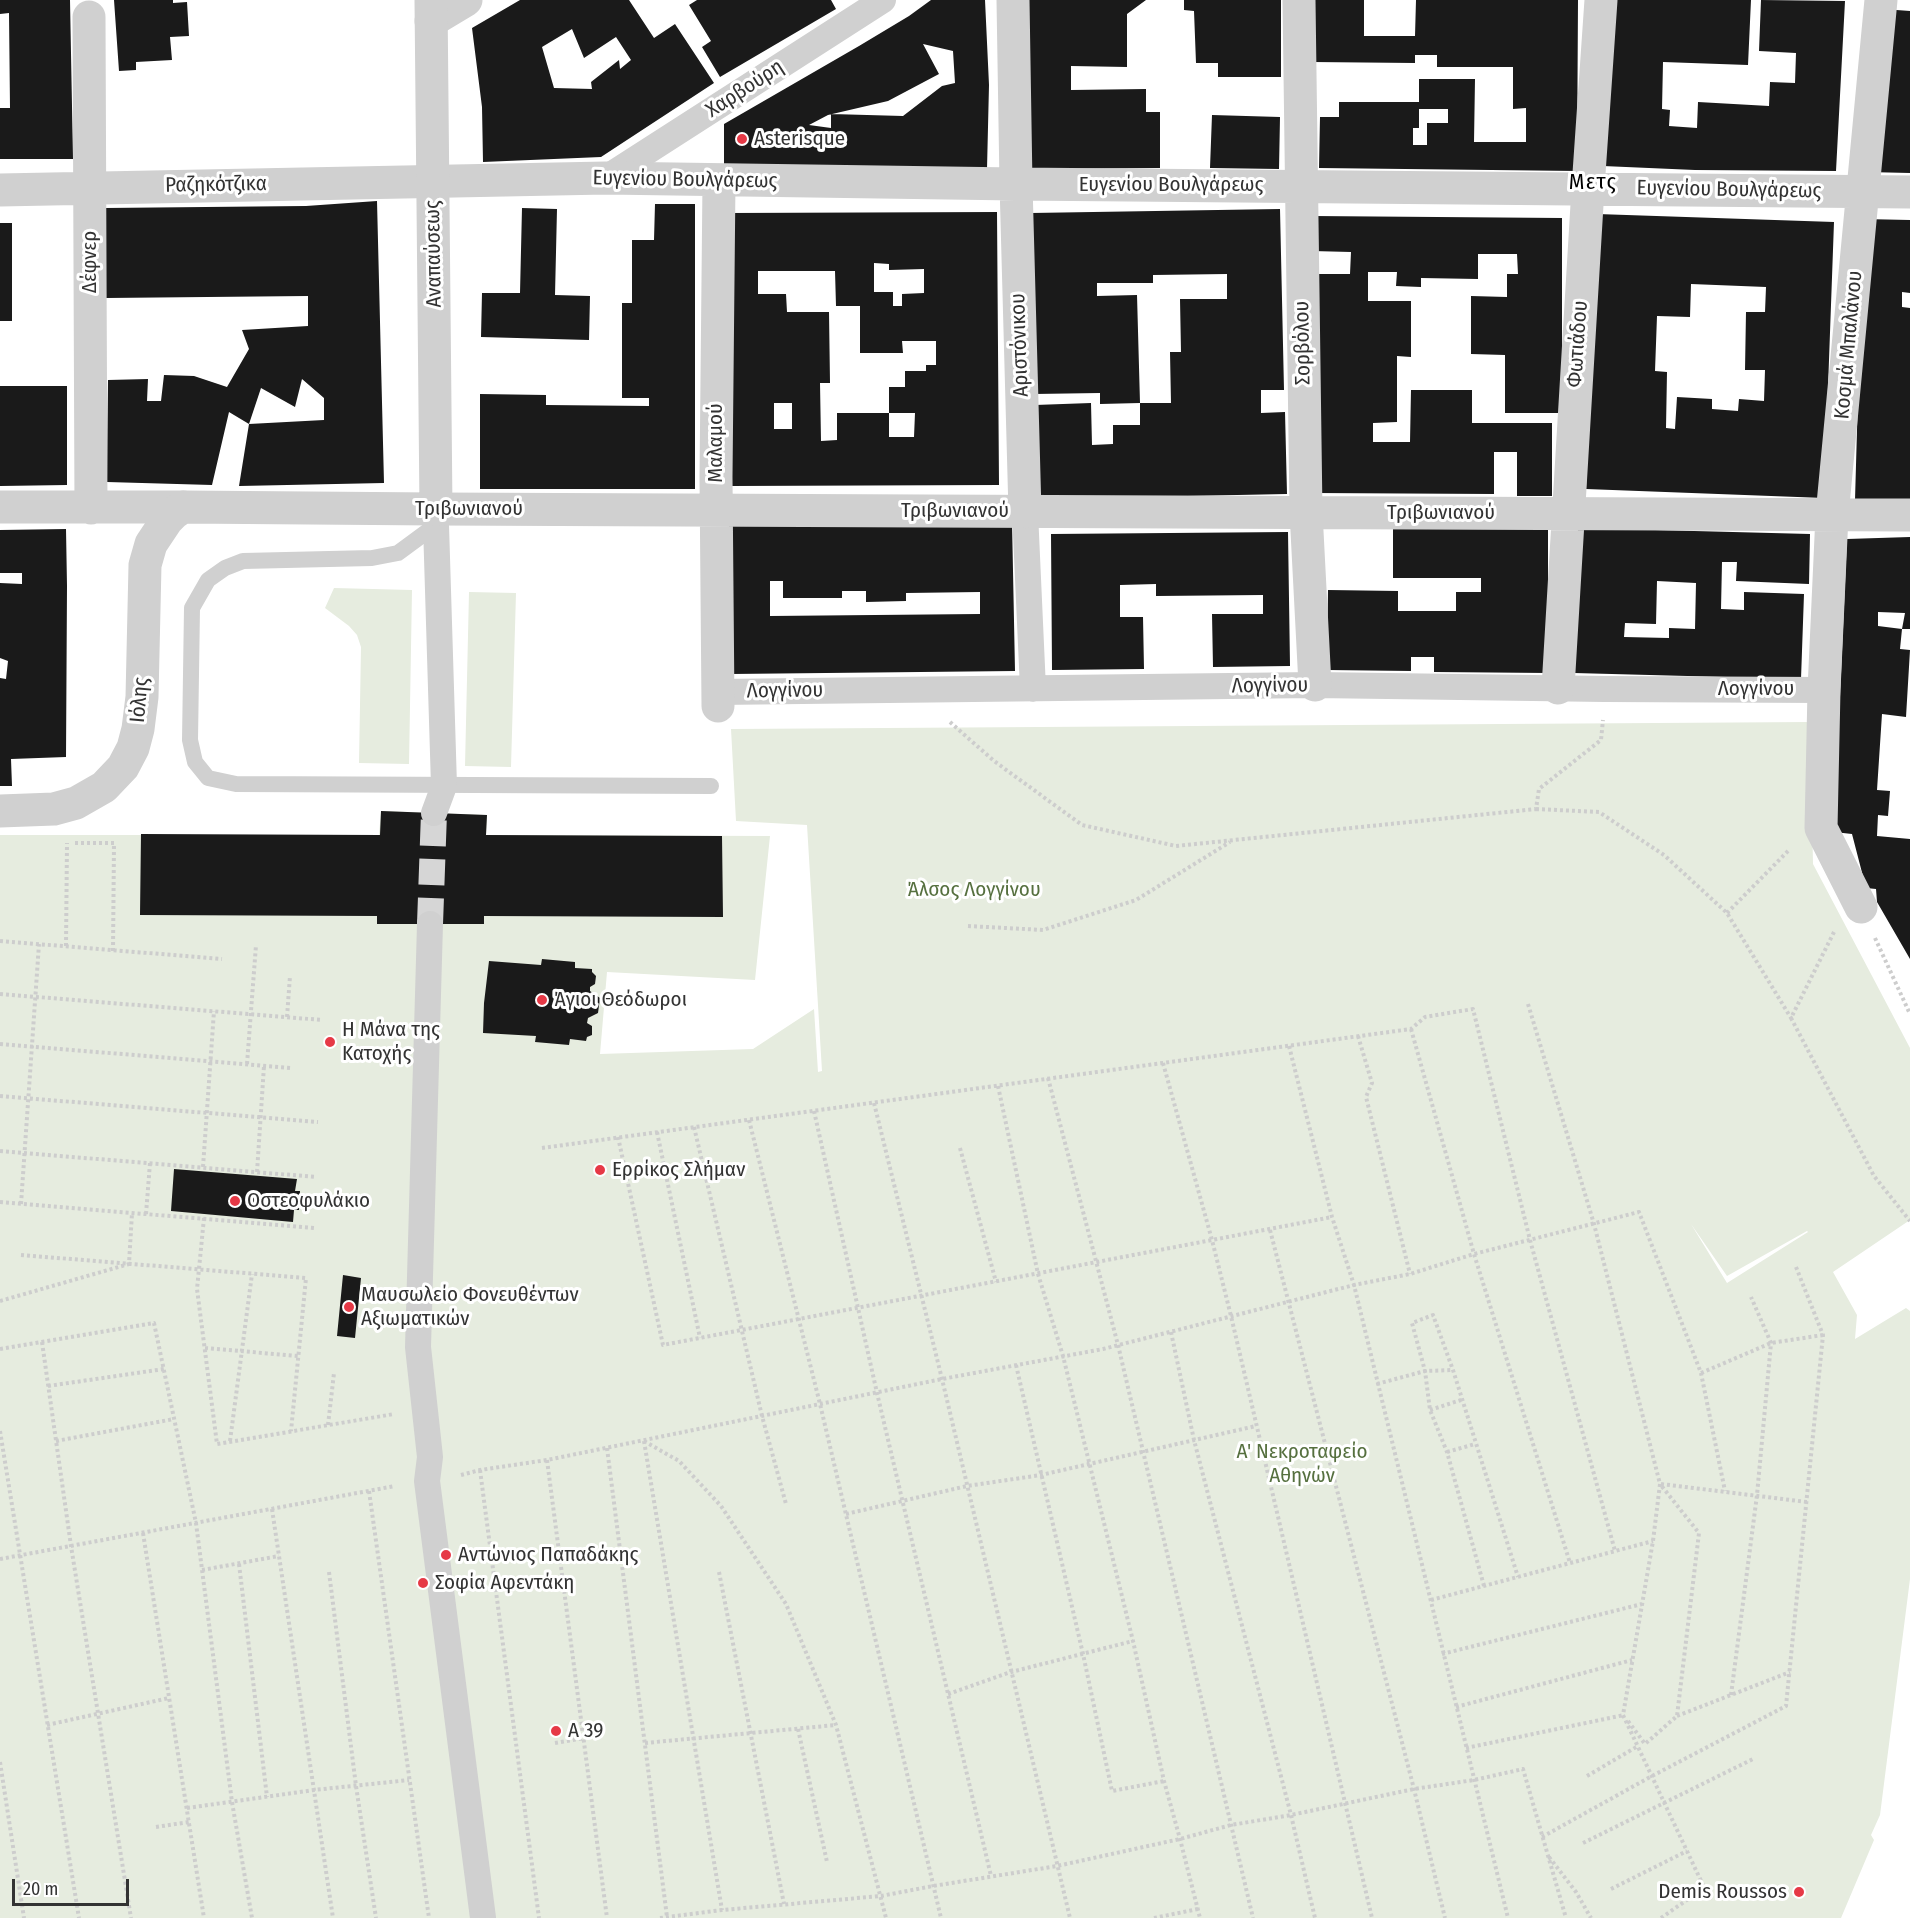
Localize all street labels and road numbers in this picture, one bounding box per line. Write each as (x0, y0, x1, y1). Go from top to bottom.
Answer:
street label: Χαρβούρη (701, 55, 789, 123)
street label: Ευγενίου Βουλγάρεως (592, 166, 778, 194)
street label: Ραζηκότζικα (165, 172, 267, 198)
street label: Ευγενίου Βουλγάρεως (1079, 172, 1263, 198)
street label: Ευγενίου Βουλγάρεως (1636, 176, 1822, 204)
street label: Αναπαύσεως (420, 200, 448, 308)
street label: Δέφνερ (77, 231, 103, 293)
street label: Κοσμά Μπαλάνου (1830, 270, 1868, 420)
street label: Αριστόνικου (1006, 293, 1034, 397)
street label: Φωτιάδου (1562, 300, 1594, 388)
street label: Σορβόλου (1290, 301, 1316, 385)
street label: Μαλαμού (703, 403, 729, 483)
street label: Τριβωνιανού (415, 496, 523, 522)
street label: Τριβωνιανού (901, 498, 1009, 524)
street label: Τριβωνιανού (1387, 500, 1495, 526)
street label: Λογγίνου (1232, 673, 1308, 699)
street label: Ιόλης (125, 676, 155, 724)
street label: Λογγίνου (1718, 676, 1794, 702)
street label: Λογγίνου (747, 678, 823, 704)

